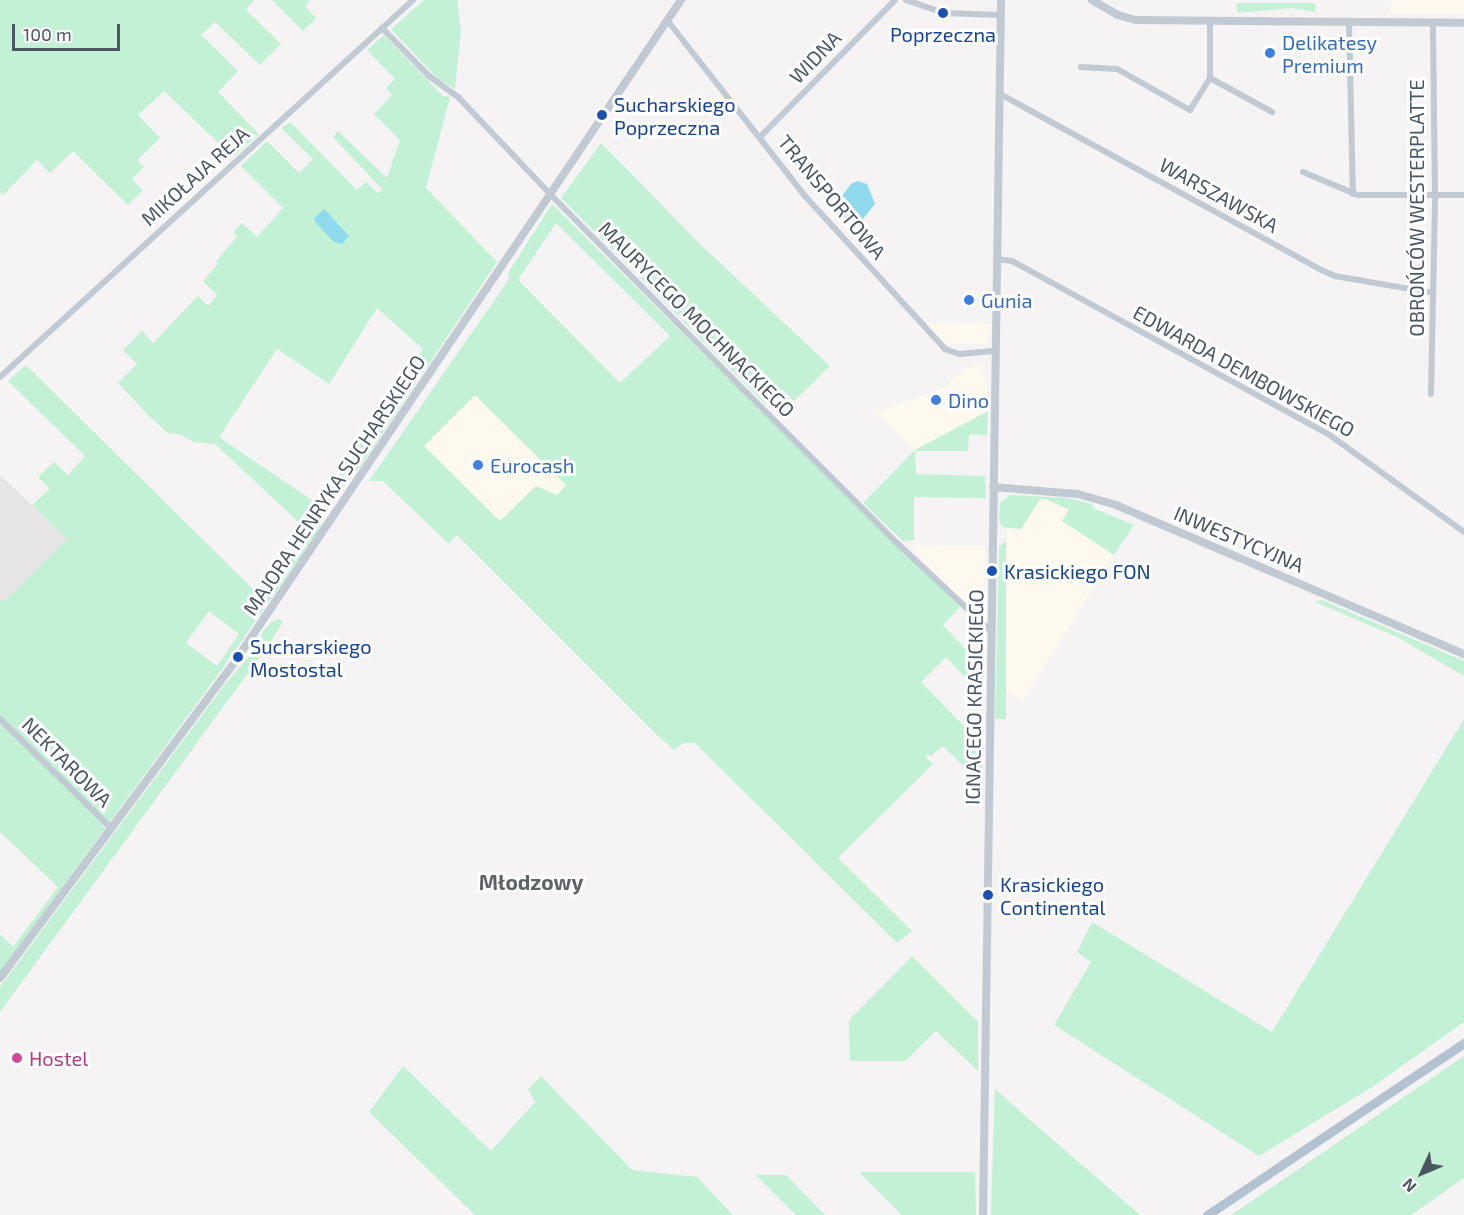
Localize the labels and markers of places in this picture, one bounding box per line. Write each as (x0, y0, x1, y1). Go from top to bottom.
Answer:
marker: Poprzeczna (936, 6, 950, 20)
place label: Poprzeczna (890, 22, 996, 46)
place label: Delikatesy Premium (1282, 30, 1377, 77)
marker: Delikatesy Premium (1263, 46, 1277, 60)
place label: Sucharskiego Poprzeczna (614, 92, 735, 139)
marker: Sucharskiego Poprzeczna (595, 108, 609, 122)
place label: Gunia (981, 288, 1033, 312)
marker: Gunia (962, 293, 976, 307)
place label: Dino (948, 388, 989, 412)
marker: Dino (929, 393, 943, 407)
place label: Eurocash (490, 453, 574, 477)
marker: Eurocash (471, 458, 485, 472)
place label: Krasickiego FON (1004, 559, 1151, 583)
marker: Krasickiego FON (985, 564, 999, 578)
place label: Sucharskiego Mostostal (250, 634, 371, 681)
marker: Sucharskiego Mostostal (231, 650, 245, 664)
place label: Krasickiego Continental (1000, 872, 1105, 919)
marker: Krasickiego Continental (981, 888, 995, 902)
place label: Hostel (29, 1046, 88, 1070)
marker: Hostel (10, 1051, 24, 1065)

